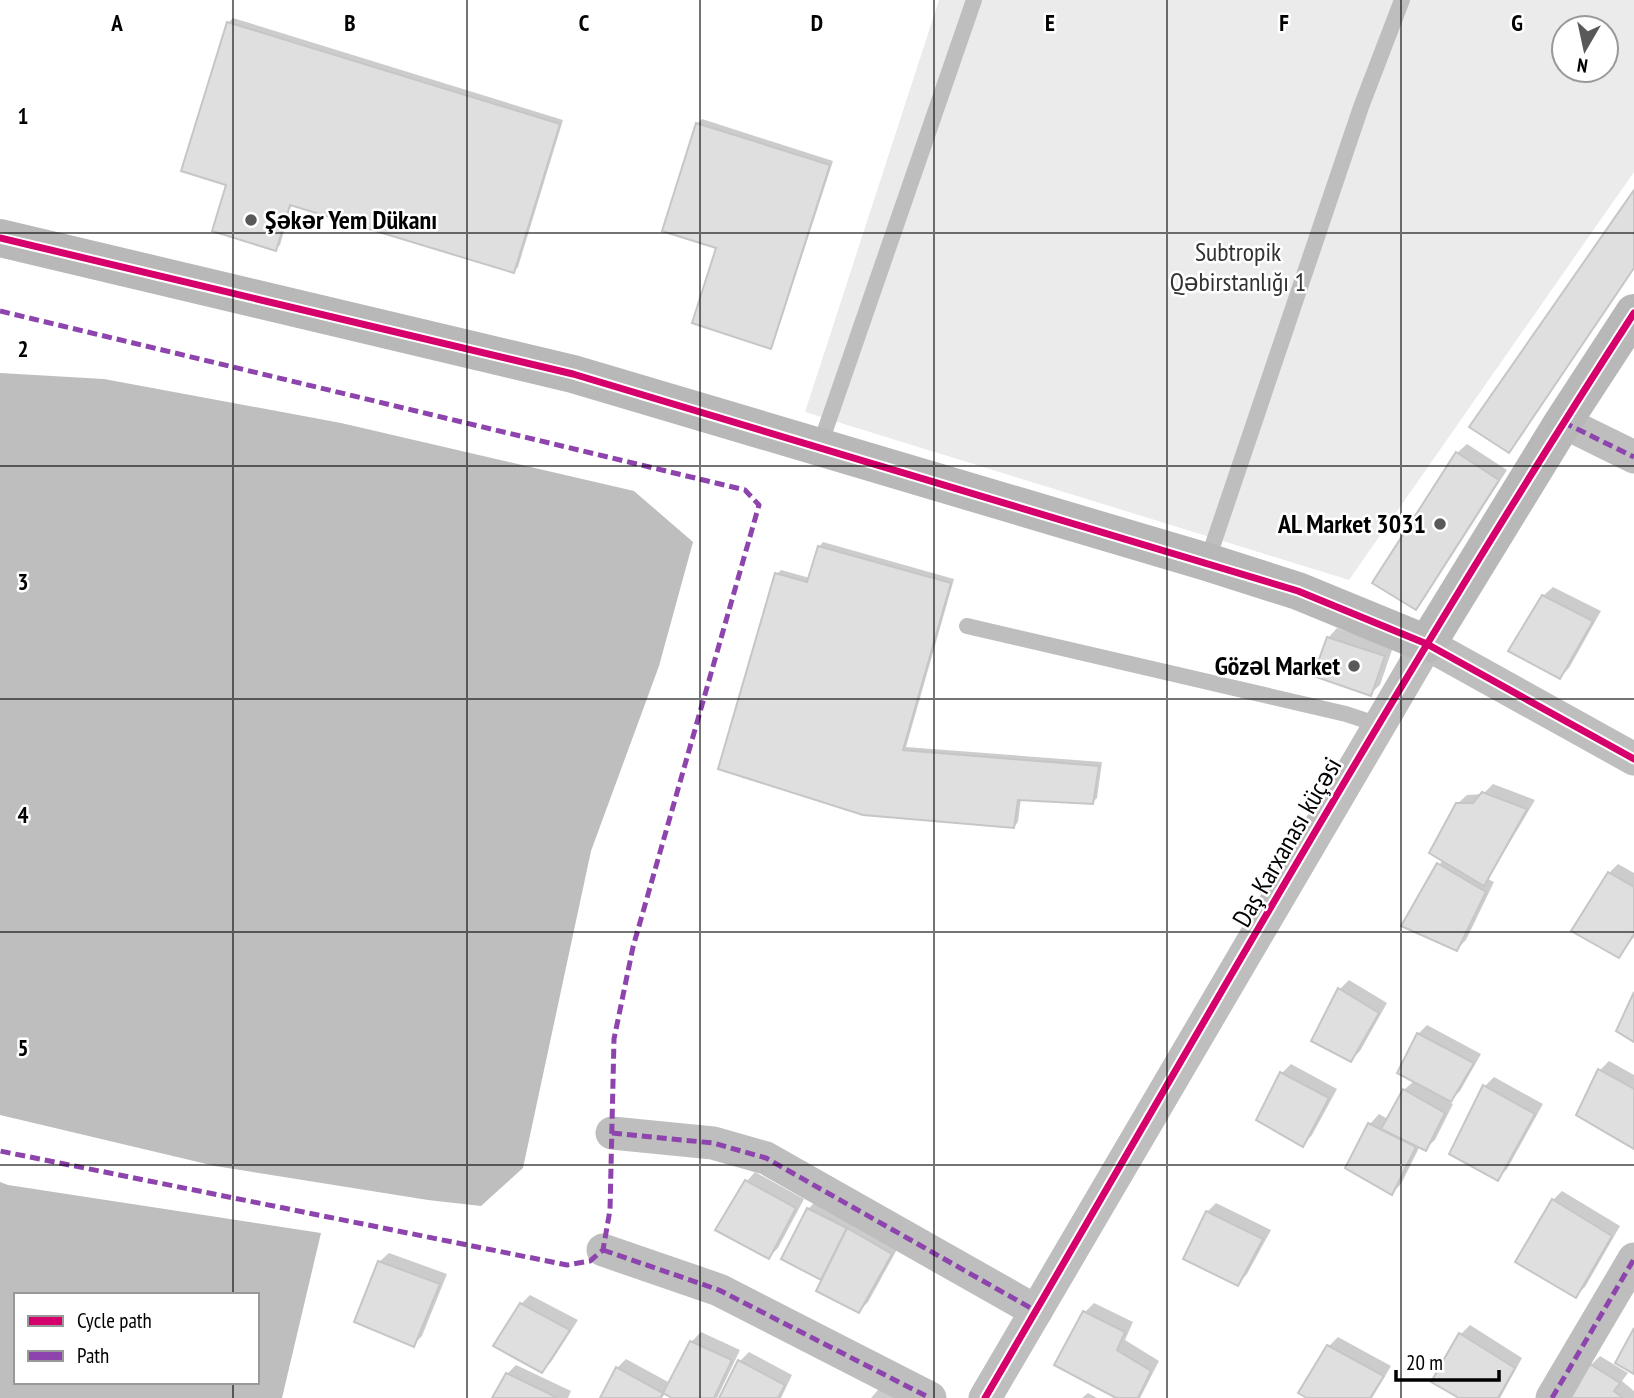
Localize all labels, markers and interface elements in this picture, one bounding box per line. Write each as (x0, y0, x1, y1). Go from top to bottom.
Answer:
text: A (110, 8, 123, 37)
text: B (344, 8, 356, 37)
text: C (579, 8, 590, 37)
text: D (811, 8, 823, 37)
text: E (1045, 8, 1055, 37)
text: F (1279, 8, 1289, 37)
text: G (1511, 8, 1523, 37)
north arrow (1550, 14, 1620, 84)
text: N (1575, 53, 1589, 78)
text: 1 (18, 101, 29, 130)
place label: Şəkər Yem Dükanı (265, 203, 437, 236)
marker: Şəkər Yem Dükanı (243, 212, 259, 228)
park label: Subtropik Qəbirstanlığı 1 (1170, 235, 1306, 298)
text: 2 (18, 334, 29, 363)
place label: AL Market 3031 (1277, 507, 1426, 540)
marker: AL Market 3031 (1432, 516, 1448, 532)
text: 3 (18, 567, 29, 596)
place label: Gözəl Market (1215, 649, 1340, 682)
marker: Gözəl Market (1346, 658, 1362, 674)
street label: Daş Karxanası küçəsi (1225, 751, 1348, 933)
text: 4 (18, 800, 29, 829)
text: 5 (18, 1033, 29, 1062)
legend (14, 1293, 259, 1384)
text: Cycle path (77, 1307, 152, 1334)
scale bar (1396, 1338, 1499, 1382)
text: Path (77, 1342, 109, 1369)
text: 20 m (1406, 1349, 1443, 1376)

